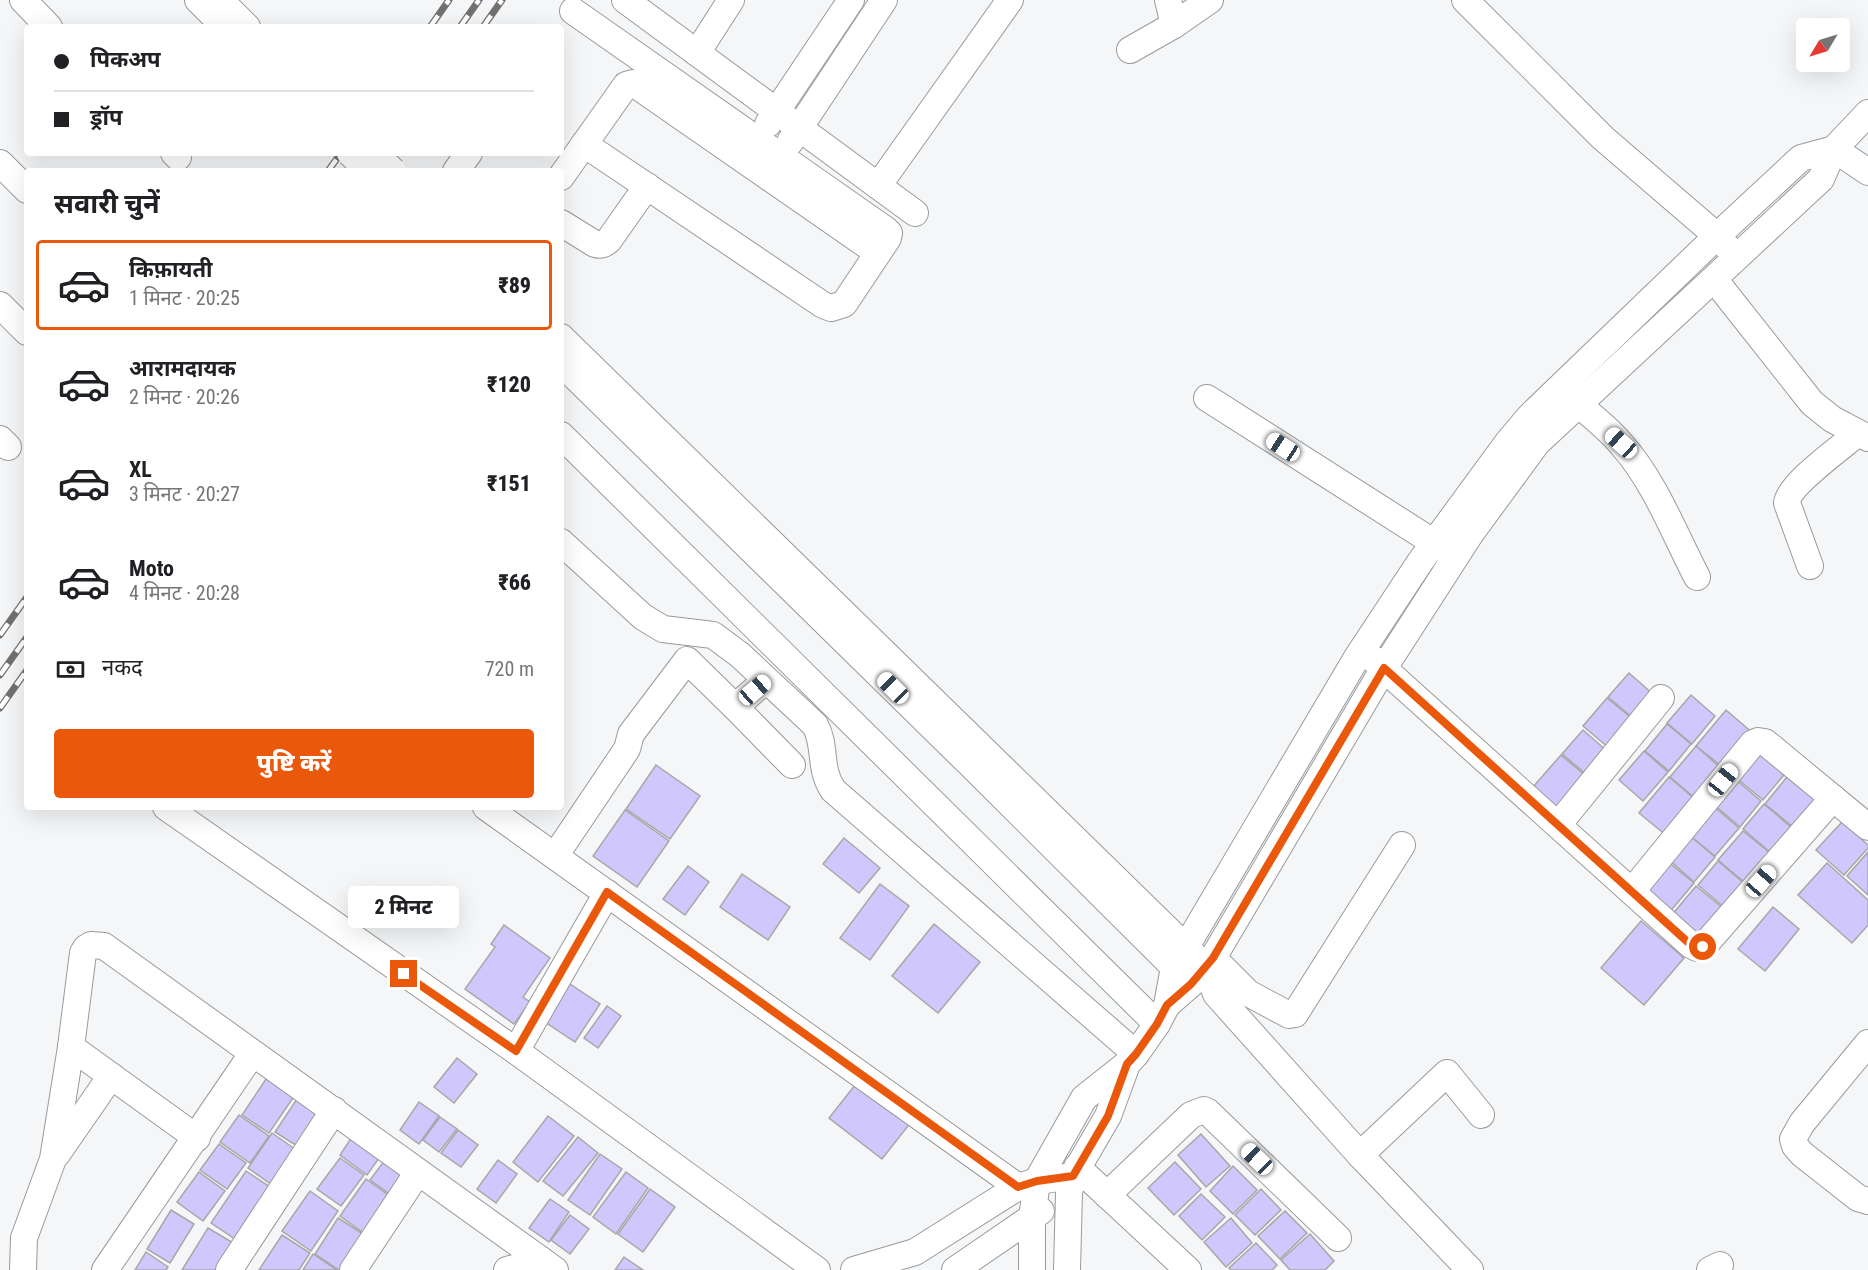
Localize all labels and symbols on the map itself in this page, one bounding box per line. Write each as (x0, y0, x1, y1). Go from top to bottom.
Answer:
north arrow (1796, 18, 1850, 72)
car (1602, 424, 1640, 462)
car (1263, 430, 1303, 464)
car (874, 669, 912, 707)
car (736, 671, 774, 709)
car (1705, 760, 1741, 800)
car (1742, 862, 1780, 900)
callout: 2 मिनट (348, 887, 460, 929)
route start (1689, 933, 1716, 960)
route end (390, 960, 417, 987)
car (1238, 1140, 1276, 1178)

